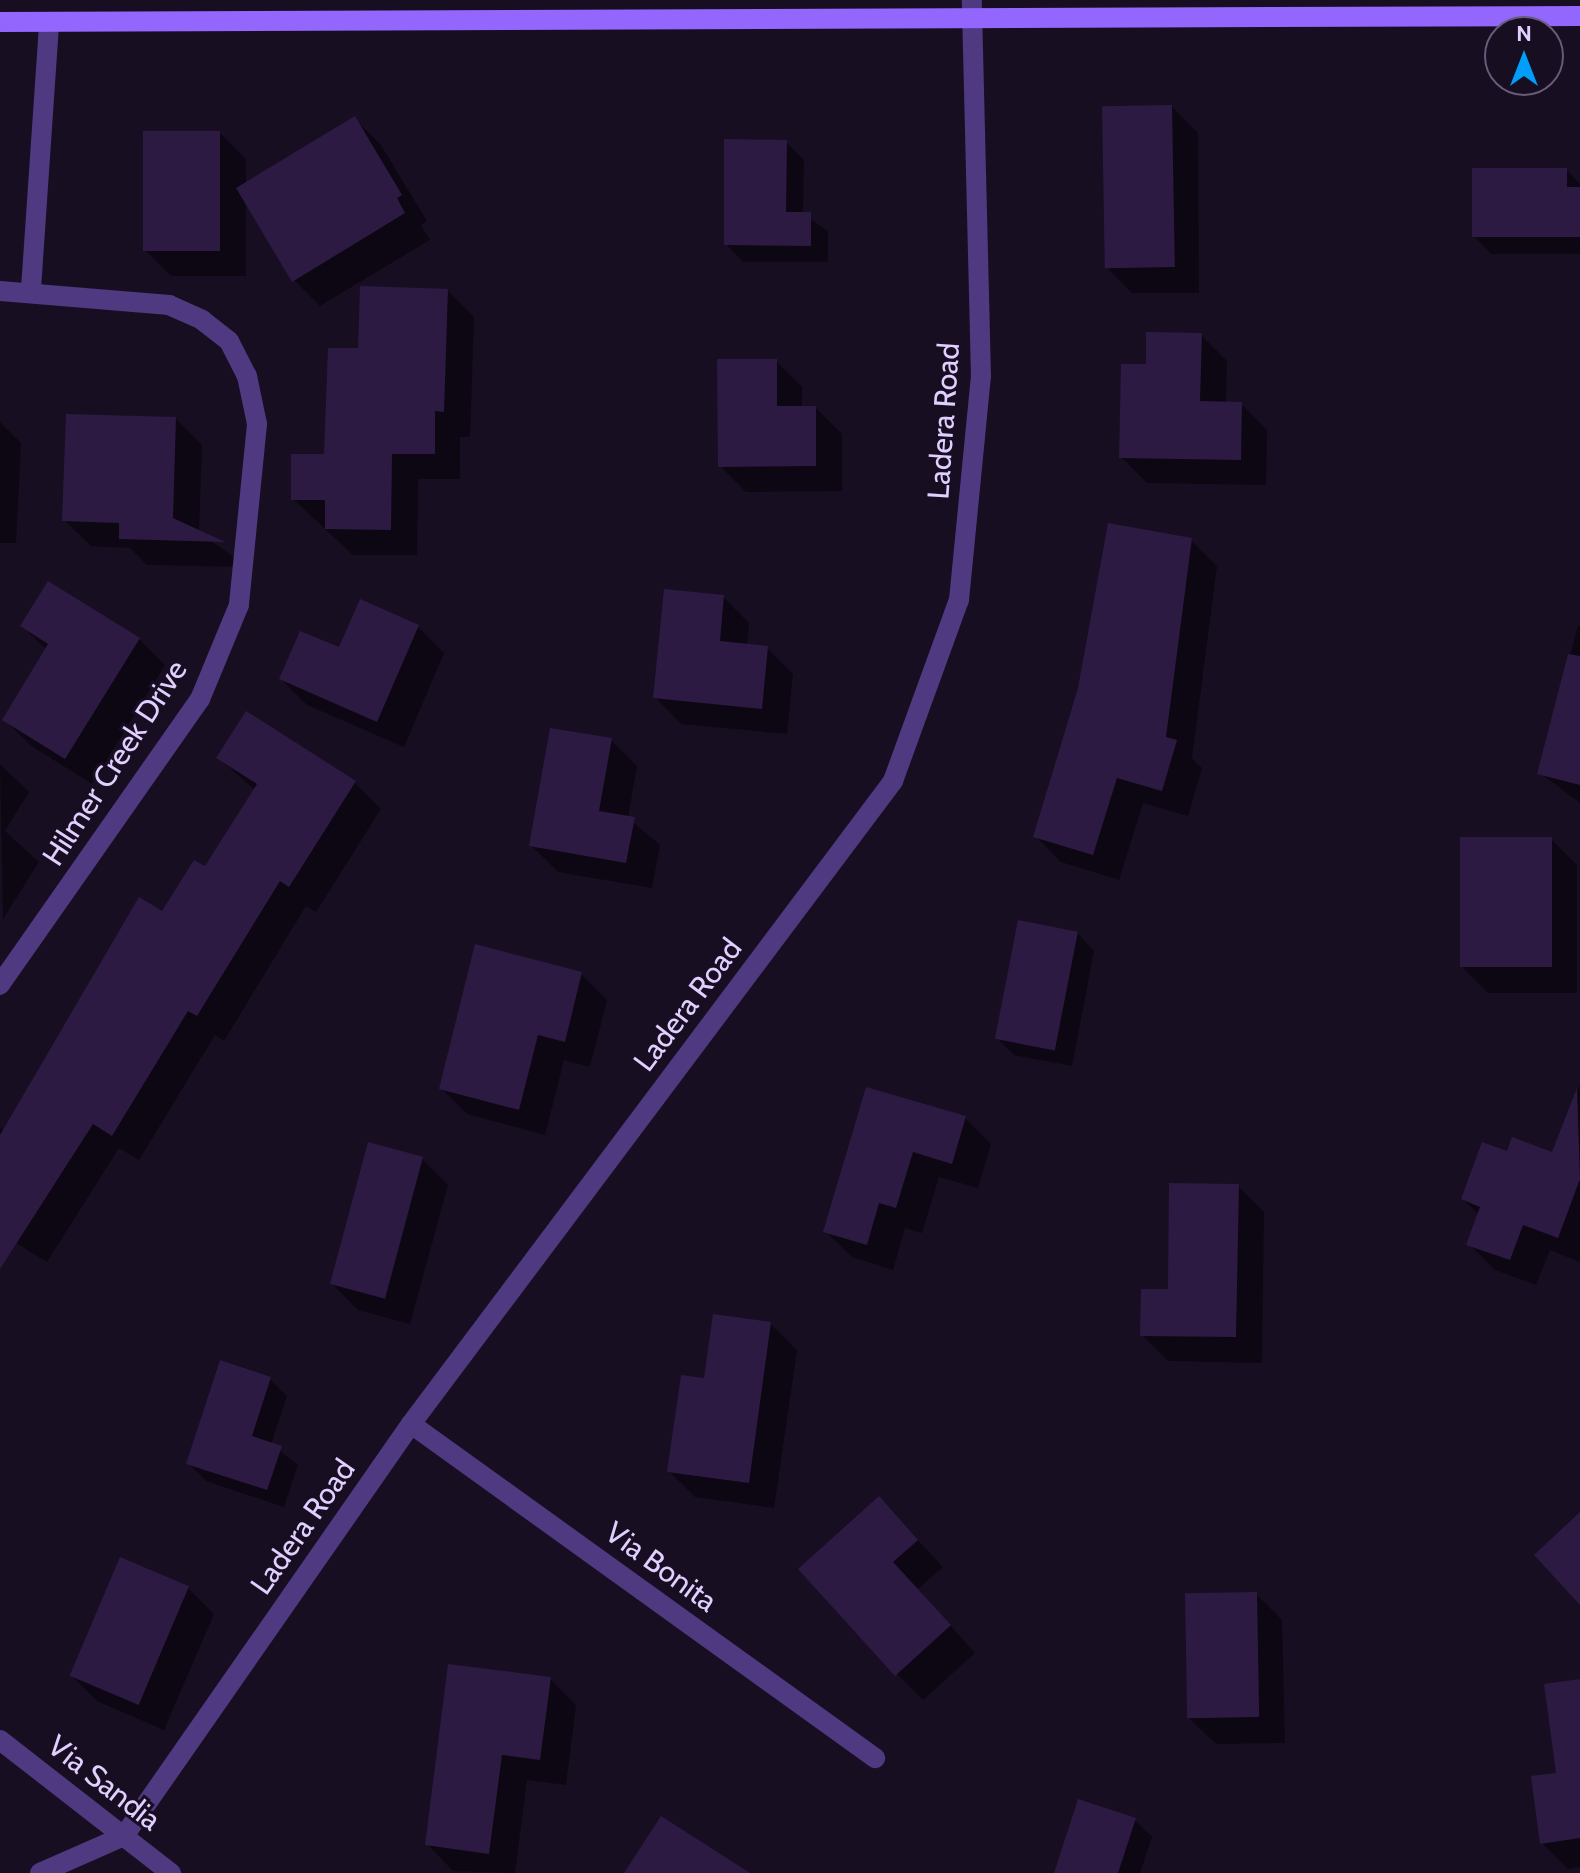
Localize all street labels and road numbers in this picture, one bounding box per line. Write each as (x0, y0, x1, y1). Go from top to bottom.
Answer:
street label: Ladera Road (921, 341, 967, 501)
street label: Hilmer Creek Drive (35, 653, 195, 873)
street label: Ladera Road (626, 932, 750, 1078)
street label: Ladera Road (243, 1452, 363, 1602)
street label: Via Bonita (598, 1514, 724, 1620)
street label: Via Sandia (40, 1728, 168, 1838)

